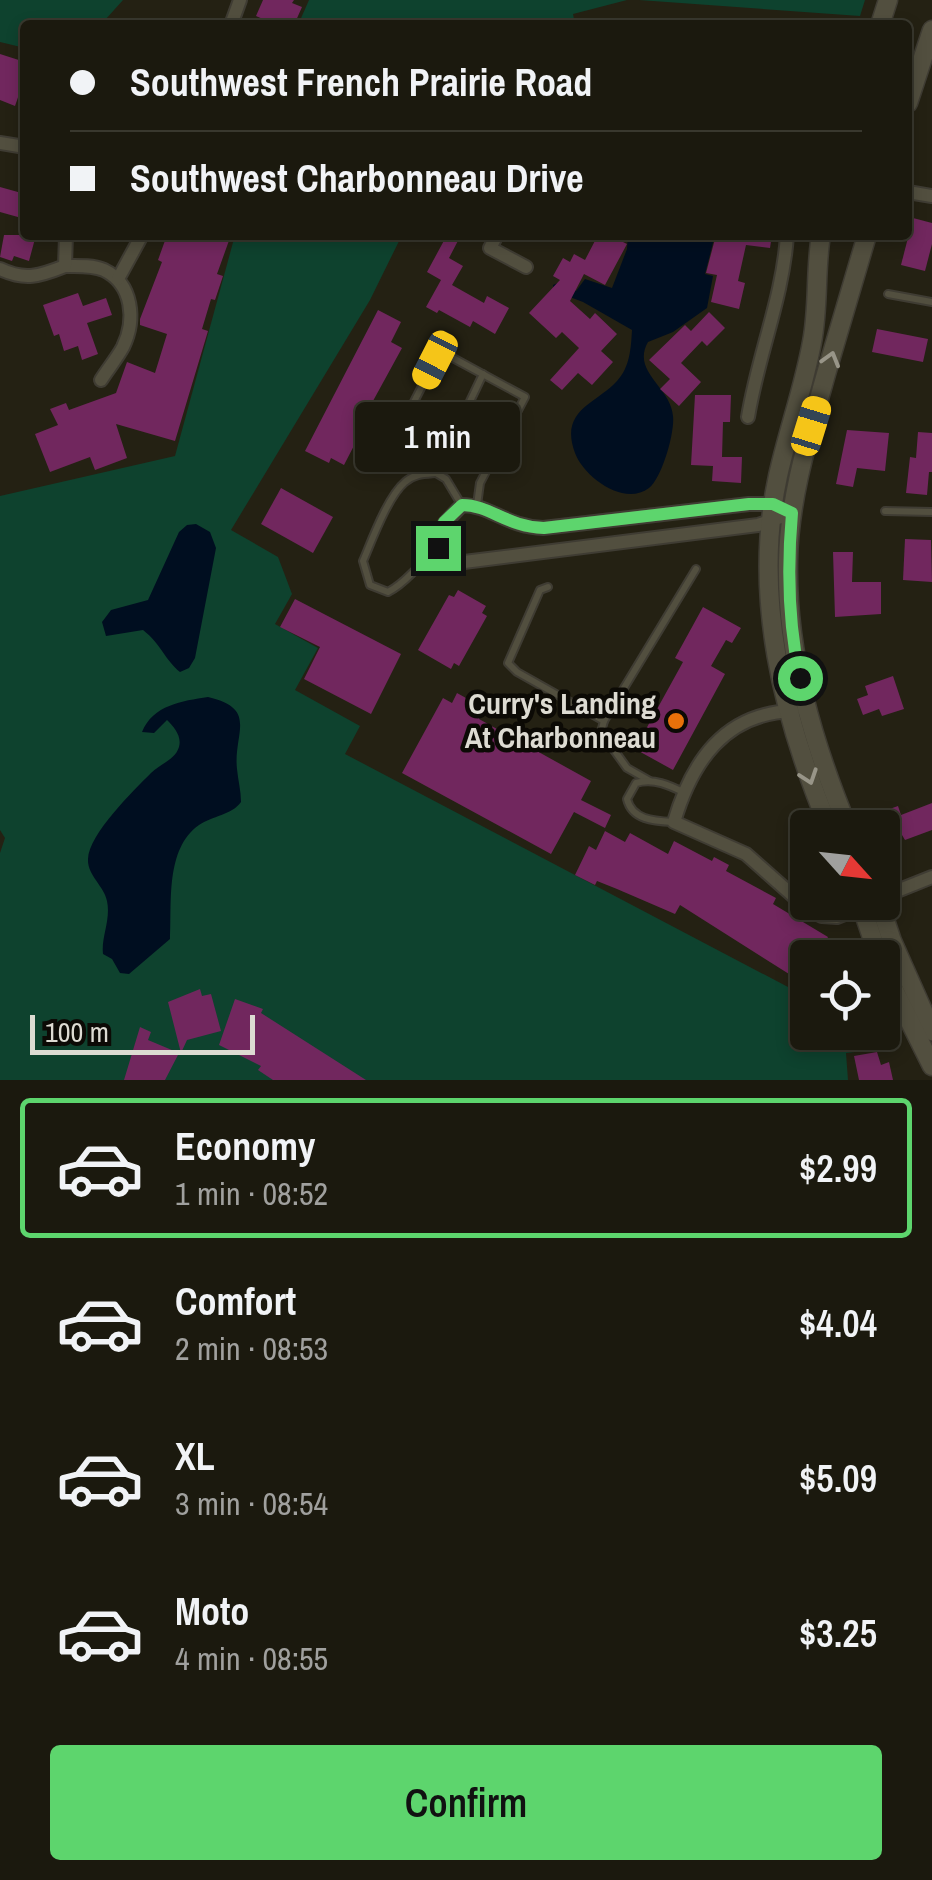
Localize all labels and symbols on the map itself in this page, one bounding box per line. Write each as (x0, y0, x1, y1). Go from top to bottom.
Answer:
car (408, 326, 462, 394)
one-way arrow (819, 351, 840, 368)
car (788, 393, 834, 459)
callout: 1 min (356, 403, 520, 473)
route end (416, 526, 461, 571)
route start (778, 656, 823, 701)
place label: Curry's Landing At Charbonneau (465, 683, 656, 757)
marker: Curry's Landing At Charbonneau (665, 710, 687, 732)
one-way arrow (797, 767, 817, 784)
north arrow (790, 810, 900, 920)
scale bar (30, 1010, 255, 1054)

